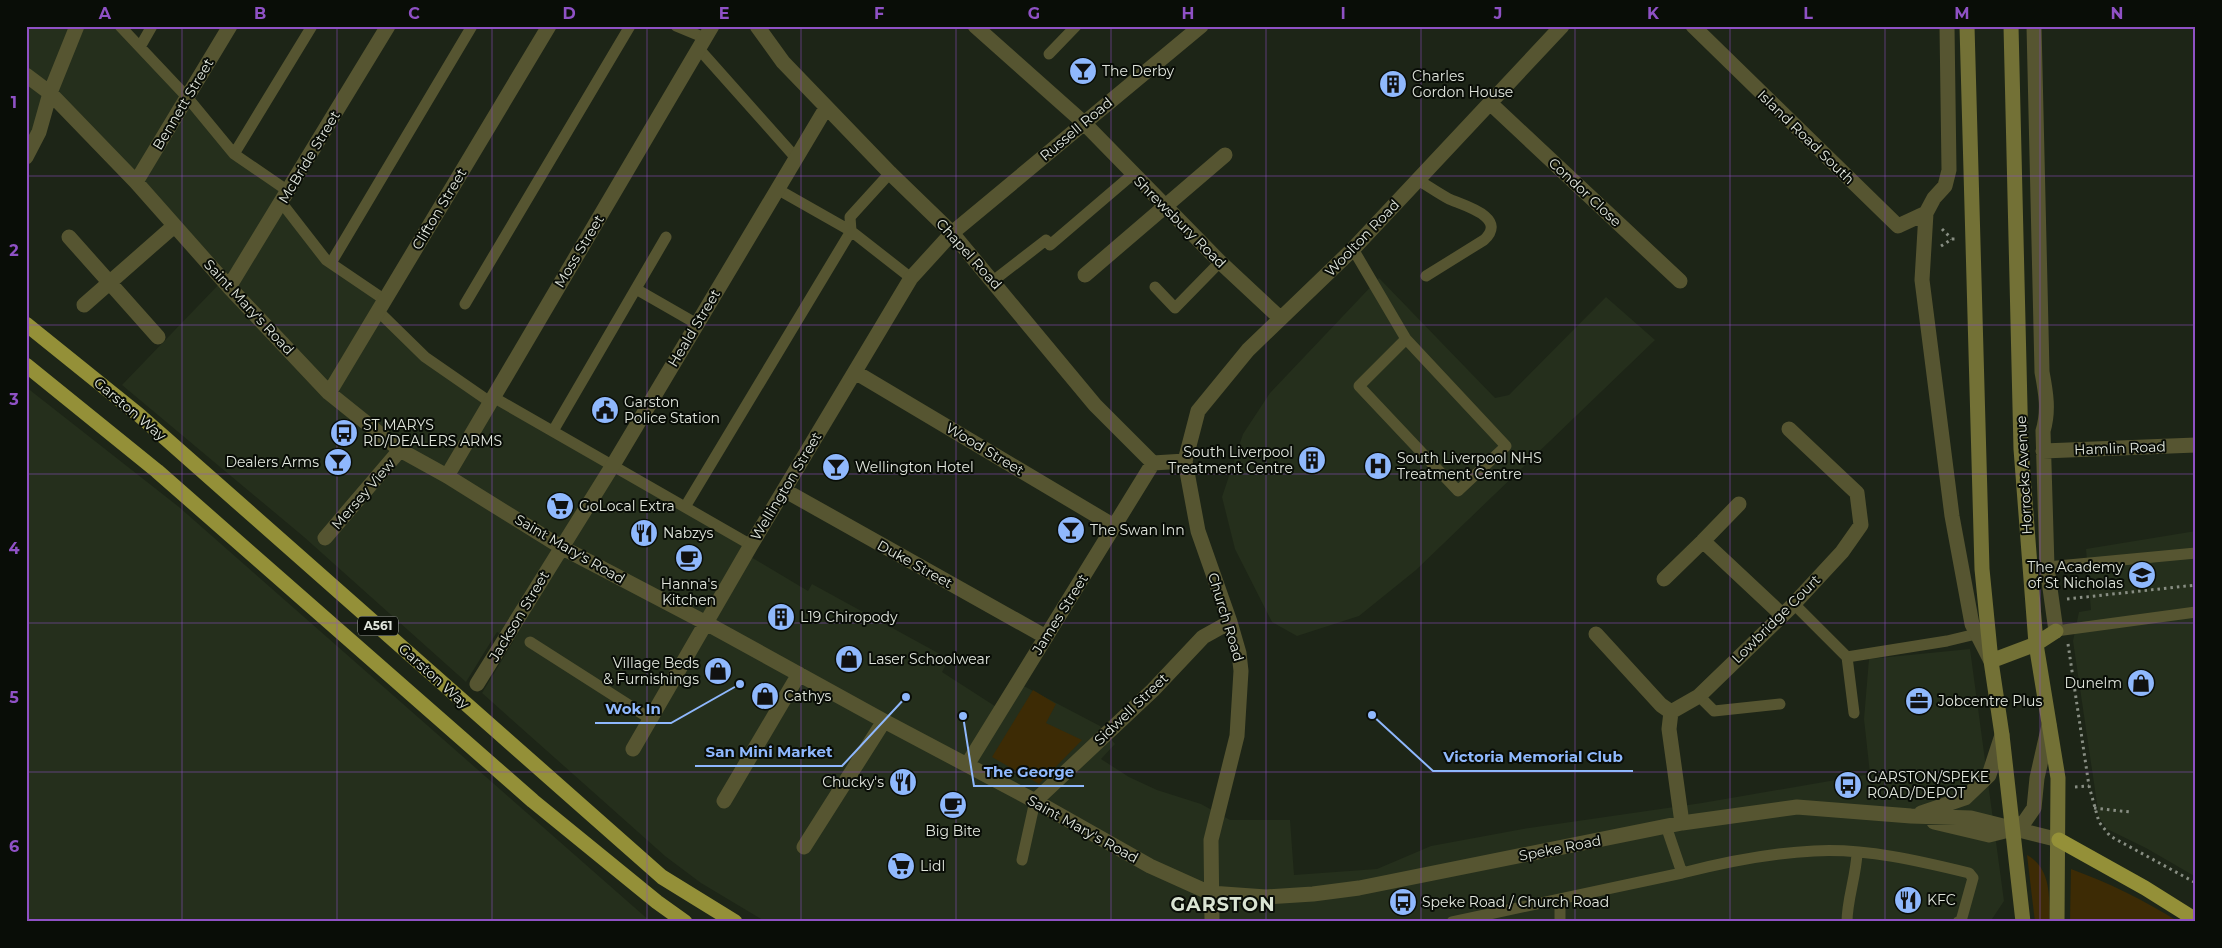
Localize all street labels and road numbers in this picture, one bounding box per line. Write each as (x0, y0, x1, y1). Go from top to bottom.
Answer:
street label: Bennett Street (149, 55, 218, 153)
street label: Island Road South (1754, 86, 1858, 188)
street label: Russell Road (1036, 93, 1116, 165)
street label: McBride Street (274, 107, 344, 207)
street label: Condor Close (1545, 154, 1625, 230)
street label: Clifton Street (408, 165, 471, 253)
street label: Shrewsbury Road (1130, 172, 1230, 272)
street label: Woolton Road (1321, 196, 1403, 280)
street label: Moss Street (550, 211, 608, 291)
street label: Chapel Road (932, 215, 1006, 293)
street label: Saint Mary's Road (200, 255, 298, 359)
street label: Heald Street (664, 286, 724, 370)
street label: Garston Way (90, 373, 170, 445)
street label: Horrocks Avenue (2012, 415, 2036, 535)
street label: Wood Street (943, 419, 1028, 479)
street label: Wellington Street (747, 428, 826, 543)
street label: Hamlin Road (2074, 437, 2166, 459)
street label: Mersey View (327, 454, 399, 533)
street label: Saint Mary's Road (512, 510, 628, 588)
street label: Duke Street (874, 536, 956, 592)
street label: Jackson Street (484, 567, 553, 665)
street label: James Street (1028, 570, 1092, 658)
street label: Church Road (1204, 570, 1248, 664)
street label: Lowbridge Court (1728, 571, 1824, 667)
road number: A561 (358, 616, 398, 636)
street label: Garston Way (395, 639, 473, 713)
street label: Sidwell Street (1090, 669, 1172, 749)
street label: Saint Mary's Road (1024, 791, 1142, 867)
street label: Speke Road (1517, 831, 1603, 865)

